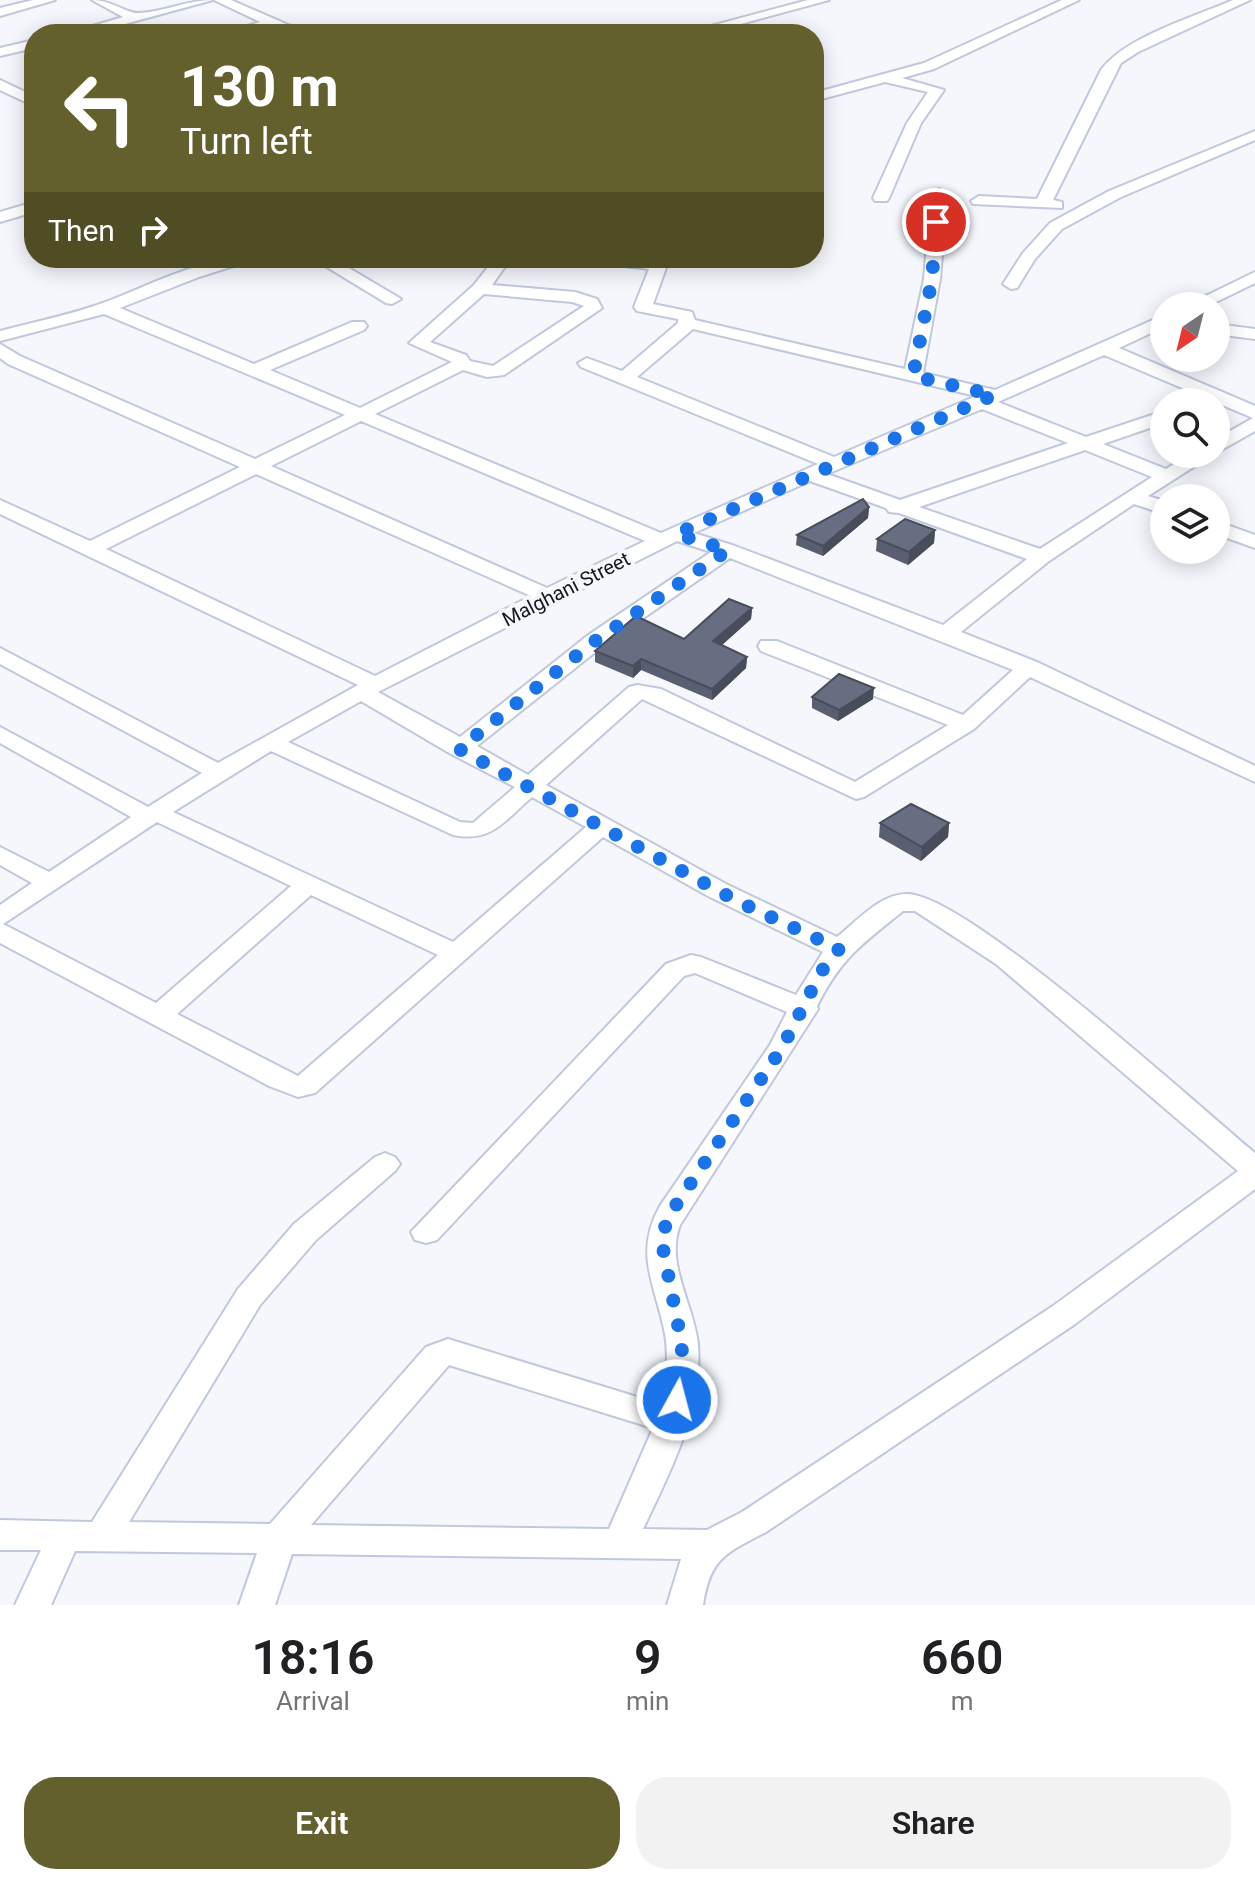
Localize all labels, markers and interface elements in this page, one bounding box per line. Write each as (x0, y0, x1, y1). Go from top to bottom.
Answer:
text: 130 m (180, 54, 339, 120)
icon: left (48, 56, 152, 160)
text: Turn left (180, 121, 313, 163)
pin (902, 188, 970, 256)
icon: arrive (914, 200, 958, 244)
icon: right (131, 208, 175, 252)
text: Then (48, 213, 115, 248)
north arrow (1150, 292, 1230, 372)
map controls (1150, 292, 1230, 564)
button: search (1150, 388, 1230, 468)
button: layers (1150, 484, 1230, 564)
street label: Malghani Street (498, 547, 634, 631)
position arrow (635, 1358, 719, 1442)
text: 18:16 (252, 1629, 374, 1686)
text: 9 (634, 1629, 661, 1686)
text: 660 (921, 1629, 1003, 1686)
text: Arrival (276, 1686, 350, 1716)
text: min (626, 1686, 669, 1716)
text: m (951, 1686, 974, 1716)
button: Exit (24, 1777, 620, 1869)
button: Share (636, 1777, 1231, 1869)

